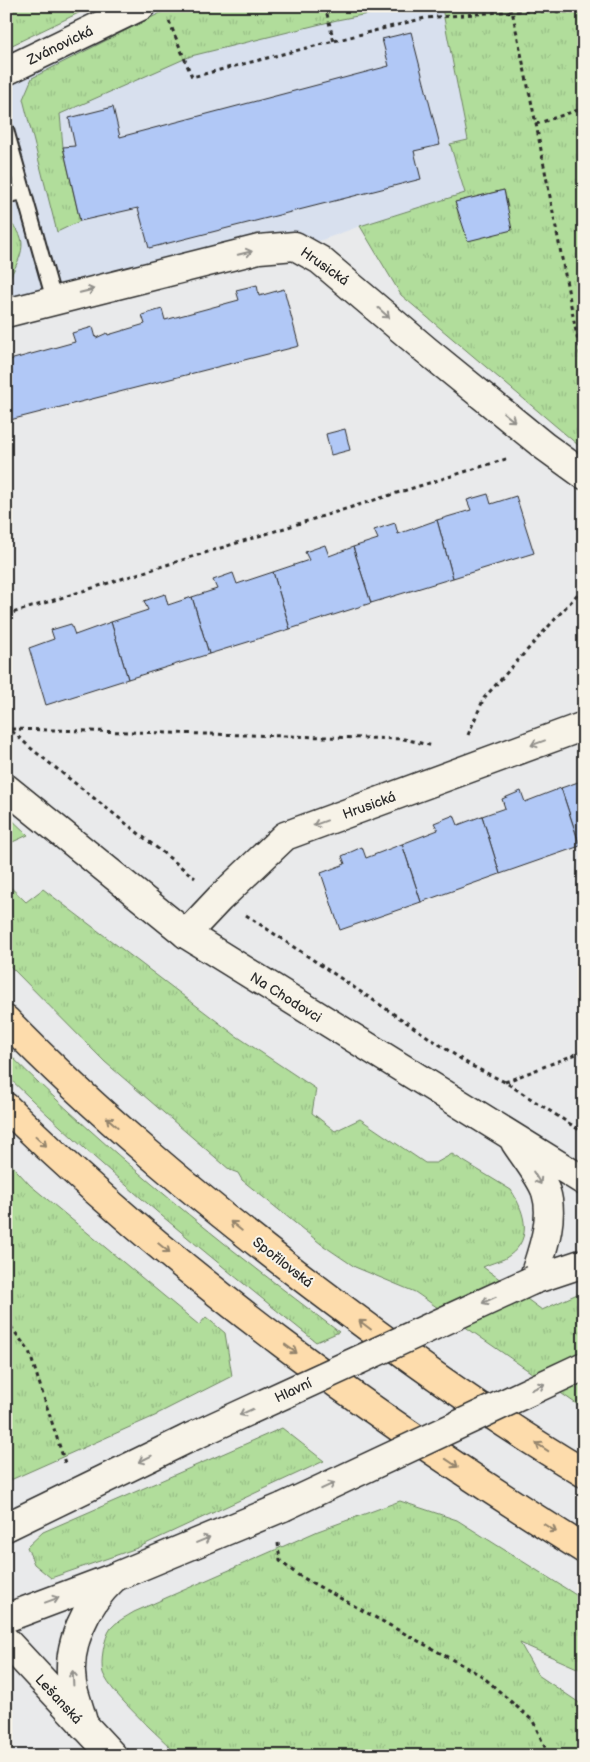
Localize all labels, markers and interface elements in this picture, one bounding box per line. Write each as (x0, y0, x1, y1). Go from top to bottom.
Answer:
street label: Zvánovická (24, 22, 96, 69)
street label: Hrusická (297, 244, 352, 289)
one-way arrow (237, 247, 253, 257)
one-way arrow (79, 286, 95, 296)
one-way arrow (378, 307, 391, 318)
one-way arrow (502, 412, 515, 423)
one-way arrow (531, 739, 546, 748)
street label: Hrusická (340, 788, 398, 823)
one-way arrow (313, 819, 328, 828)
street label: Na Chodovci (247, 969, 325, 1026)
one-way arrow (106, 1116, 119, 1127)
one-way arrow (35, 1135, 48, 1147)
one-way arrow (533, 1170, 543, 1184)
one-way arrow (230, 1221, 243, 1232)
street label: Spořilovská (249, 1234, 316, 1291)
one-way arrow (157, 1242, 170, 1253)
one-way arrow (482, 1296, 497, 1306)
one-way arrow (358, 1320, 372, 1330)
one-way arrow (284, 1344, 298, 1354)
street label: Hlavní (272, 1374, 315, 1406)
one-way arrow (530, 1382, 545, 1392)
one-way arrow (239, 1408, 254, 1417)
one-way arrow (535, 1442, 549, 1453)
one-way arrow (138, 1455, 153, 1465)
one-way arrow (445, 1458, 459, 1468)
one-way arrow (320, 1481, 335, 1491)
one-way arrow (542, 1523, 556, 1533)
one-way arrow (195, 1535, 210, 1545)
one-way arrow (43, 1595, 59, 1604)
street label: Lešanská (32, 1671, 86, 1727)
one-way arrow (68, 1671, 77, 1687)

